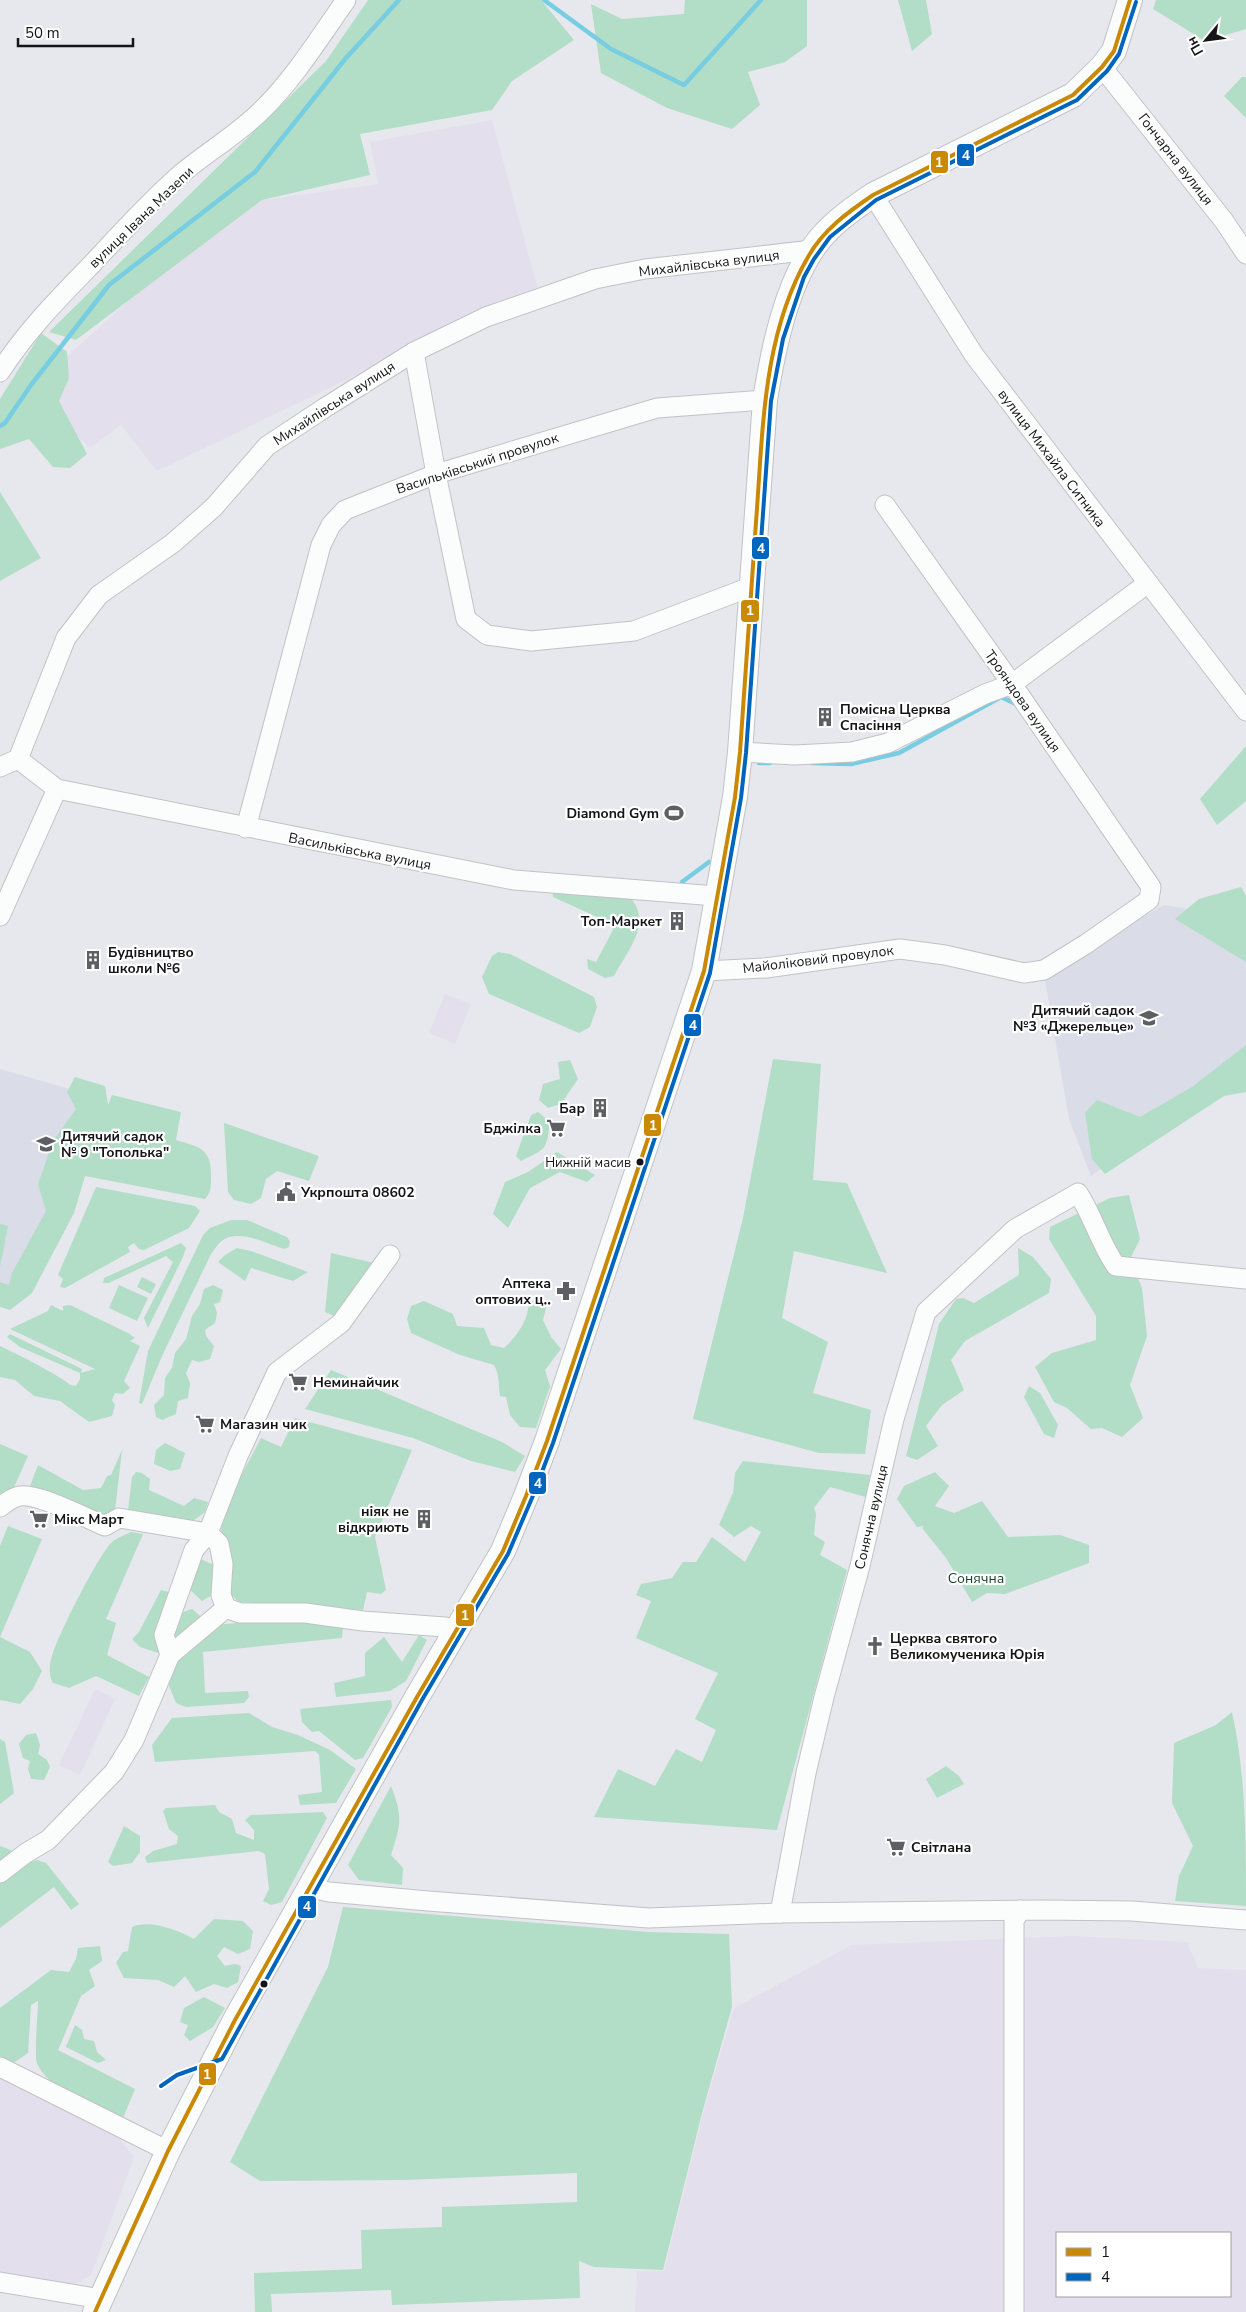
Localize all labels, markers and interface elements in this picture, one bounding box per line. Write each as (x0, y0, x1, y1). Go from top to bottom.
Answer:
scale bar (18, 15, 132, 47)
north arrow (1181, 15, 1231, 65)
text: 50 m (25, 23, 60, 43)
text: Пн (1182, 33, 1208, 59)
street label: Гончарна вулиця (1134, 109, 1217, 209)
line badge: 4 (956, 143, 975, 167)
text: 4 (962, 146, 971, 165)
line badge: 1 (930, 150, 949, 174)
text: 1 (935, 153, 943, 172)
street label: вулиця Івана Мазепи (85, 162, 198, 272)
street label: Михайлівська вулиця (638, 245, 781, 282)
street label: Михайлівська вулиця (270, 357, 399, 450)
street label: вулиця Михайла Ситника (993, 386, 1110, 531)
street label: Васильківський провулок (394, 428, 561, 499)
line badge: 4 (751, 536, 770, 560)
text: 4 (757, 539, 766, 558)
line badge: 1 (740, 599, 760, 623)
text: 1 (746, 601, 754, 620)
street label: Трояндова вулиця (980, 646, 1065, 756)
place label: Помісна Церква Спасіння (840, 700, 951, 735)
building icon: Помісна Церква Спасіння (814, 706, 836, 728)
sports icon: Diamond Gym (663, 802, 685, 824)
place label: Diamond Gym (566, 804, 659, 823)
street label: Васильківська вулиця (287, 828, 433, 875)
building icon: Топ-Маркет (666, 910, 688, 932)
place label: Топ-Маркет (581, 912, 662, 931)
street label: Майоліковий провулок (741, 941, 895, 978)
place label: Будівництво школи №6 (108, 943, 194, 978)
building icon: Будівництво школи №6 (82, 949, 104, 971)
place label: Дитячий садок №3 «Джерельце» (1013, 1001, 1134, 1036)
school or university icon: Дитячий садок №3 «Джерельце» (1138, 1007, 1160, 1029)
line badge: 4 (683, 1013, 702, 1037)
text: 4 (689, 1016, 698, 1035)
building icon: Бар (589, 1097, 611, 1119)
place label: Бар (559, 1099, 585, 1118)
line badge: 1 (643, 1113, 662, 1137)
text: 1 (649, 1116, 657, 1135)
supermarket icon: Бджілка (545, 1117, 567, 1139)
place label: Бджілка (484, 1119, 541, 1138)
place label: Дитячий садок № 9 "Тополька" (61, 1127, 169, 1162)
school or university icon: Дитячий садок № 9 "Тополька" (35, 1133, 57, 1155)
place label: Нижній масив (545, 1154, 631, 1172)
marker: Нижній масив (635, 1157, 645, 1167)
public building icon: Укрпошта 08602 (275, 1181, 297, 1203)
place label: Укрпошта 08602 (300, 1183, 415, 1202)
place label: Аптека оптових ц‥ (475, 1274, 551, 1309)
pharmacy icon: Аптека оптових ц‥ (555, 1280, 577, 1302)
supermarket icon: Неминайчик (287, 1371, 309, 1393)
place label: Неминайчик (313, 1373, 399, 1392)
supermarket icon: Магазин чик (194, 1413, 216, 1435)
place label: Магазин чик (220, 1415, 307, 1434)
street label: Сонячна вулиця (850, 1463, 893, 1571)
line badge: 4 (528, 1471, 547, 1495)
text: 4 (534, 1474, 543, 1493)
place label: ніяк не відкриють (338, 1502, 409, 1537)
supermarket icon: Мікс Март (28, 1508, 50, 1530)
building icon: ніяк не відкриють (413, 1508, 435, 1530)
place label: Мікс Март (54, 1510, 124, 1529)
park label: Сонячна (948, 1569, 1004, 1588)
line badge: 1 (455, 1603, 475, 1627)
text: 1 (461, 1606, 469, 1625)
place label: Церква святого Великомученика Юрія (890, 1629, 1045, 1664)
church icon: Церква святого Великомученика Юрія (864, 1635, 886, 1657)
supermarket icon: Світлана (885, 1836, 907, 1858)
place label: Світлана (911, 1838, 971, 1857)
line badge: 4 (297, 1895, 317, 1919)
text: 4 (303, 1897, 312, 1916)
unlabelled marker (259, 1979, 269, 1989)
line badge: 1 (198, 2062, 217, 2086)
text: 1 (203, 2065, 211, 2084)
legend (1056, 2232, 1231, 2297)
text: 1 (1101, 2242, 1110, 2262)
text: 4 (1101, 2267, 1110, 2287)

